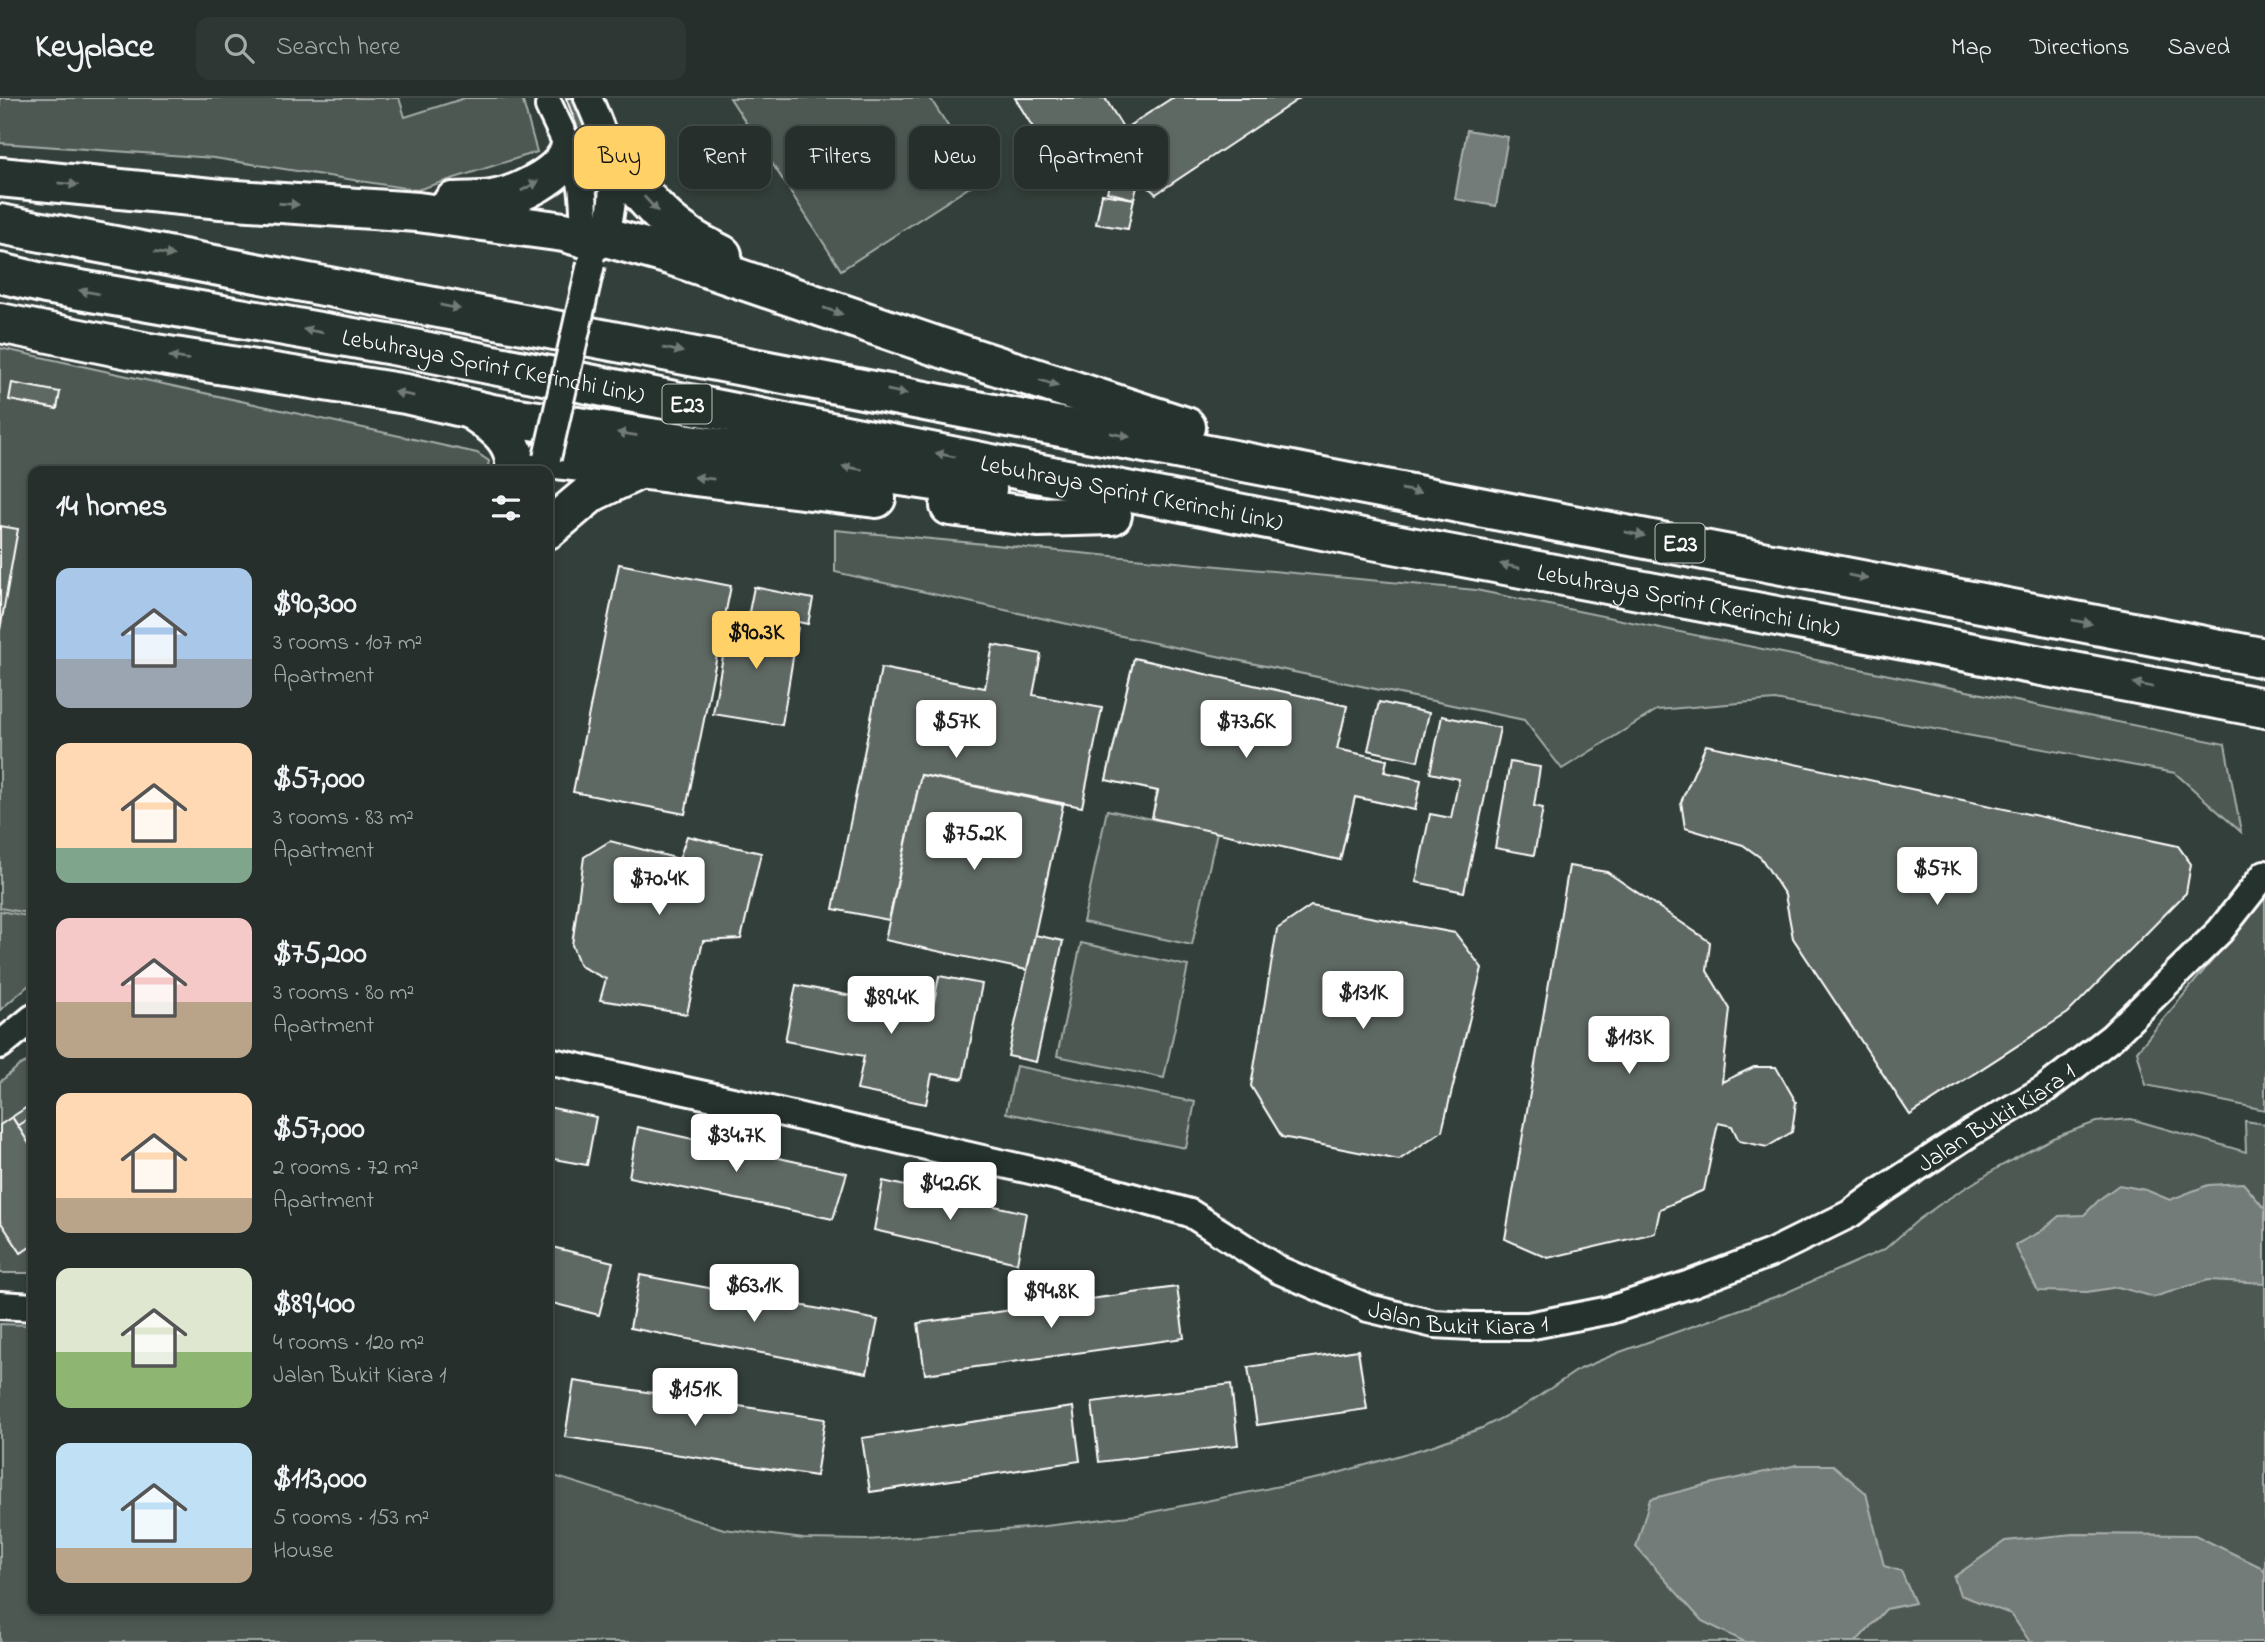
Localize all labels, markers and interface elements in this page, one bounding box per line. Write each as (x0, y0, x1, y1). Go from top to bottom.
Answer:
search box (196, 17, 686, 80)
text: Keyplace (35, 24, 154, 72)
icon: search (220, 29, 258, 67)
text: Search here (276, 29, 400, 67)
text: Map (1951, 31, 1992, 66)
text: Directions (2030, 31, 2129, 66)
text: Saved (2167, 31, 2230, 66)
chip: Buy (574, 126, 665, 189)
chip: Rent (679, 126, 771, 189)
chip: Filters (785, 126, 895, 189)
chip: New (909, 126, 1000, 189)
chip: Apartment (1014, 126, 1168, 189)
one-way arrow (57, 179, 79, 190)
one-way arrow (520, 180, 540, 192)
one-way arrow (643, 195, 659, 212)
one-way arrow (278, 198, 300, 209)
one-way arrow (153, 249, 175, 260)
one-way arrow (78, 286, 100, 297)
one-way arrow (439, 302, 461, 313)
one-way arrow (823, 306, 844, 317)
street label: Lebuhraya Sprint (Kerinchi Link) (339, 321, 647, 415)
one-way arrow (302, 326, 324, 337)
one-way arrow (662, 345, 684, 356)
one-way arrow (168, 352, 190, 363)
one-way arrow (1039, 378, 1060, 388)
road number: E23 (662, 384, 712, 424)
one-way arrow (886, 387, 908, 398)
one-way arrow (393, 388, 415, 399)
one-way arrow (616, 428, 638, 439)
one-way arrow (1109, 430, 1131, 441)
street label: Lebuhraya Sprint (Kerinchi Link) (977, 447, 1286, 542)
one-way arrow (934, 450, 956, 461)
one-way arrow (841, 462, 863, 473)
one-way arrow (693, 472, 715, 483)
one-way arrow (1401, 485, 1423, 496)
text: 14 homes (56, 486, 167, 530)
icon: filters (487, 489, 525, 527)
road number: E23 (1656, 524, 1704, 562)
one-way arrow (1624, 529, 1646, 540)
street label: Lebuhraya Sprint (Kerinchi Link) (1534, 556, 1842, 648)
one-way arrow (1499, 560, 1521, 571)
one-way arrow (1847, 572, 1869, 583)
text: $90,300 (273, 583, 357, 627)
icon: home (112, 596, 196, 680)
pin: $90.3K (699, 612, 813, 671)
one-way arrow (2071, 616, 2093, 627)
text: $90.3K (728, 617, 784, 650)
text: 3 rooms · 107 m² (273, 627, 422, 660)
text: Apartment (273, 660, 374, 693)
one-way arrow (2132, 679, 2154, 690)
pin: $57K (915, 700, 997, 760)
pin: $73.6K (1189, 700, 1303, 760)
text: $57K (932, 706, 980, 739)
text: $73.6K (1217, 706, 1275, 739)
text: $57,000 (273, 758, 365, 802)
icon: home (112, 771, 196, 855)
text: 3 rooms · 83 m² (273, 802, 414, 835)
pin: $75.2K (917, 812, 1031, 872)
text: $75.2K (942, 818, 1006, 851)
text: Apartment (273, 835, 374, 868)
pin: $57K (1896, 848, 1978, 907)
text: $57K (1913, 853, 1961, 886)
pin: $70.4K (602, 858, 716, 917)
text: $70.4K (630, 863, 688, 896)
text: $75,200 (273, 933, 367, 977)
icon: home (112, 946, 196, 1030)
pin: $131K (1314, 972, 1412, 1031)
pin: $89.4K (834, 976, 948, 1036)
text: 3 rooms · 80 m² (273, 977, 414, 1010)
text: $131K (1338, 977, 1388, 1010)
text: $89.4K (864, 982, 918, 1015)
text: Apartment (273, 1010, 374, 1043)
pin: $113K (1580, 1016, 1678, 1076)
text: $113K (1604, 1022, 1654, 1055)
street label: Jalan Bukit Kiara 1 (1911, 1056, 2084, 1183)
text: $57,000 (273, 1108, 365, 1152)
pin: $34.7K (679, 1114, 793, 1174)
text: $34.7K (707, 1120, 765, 1153)
icon: home (112, 1121, 196, 1205)
text: 2 rooms · 72 m² (273, 1152, 419, 1185)
pin: $42.6K (893, 1162, 1007, 1222)
text: $42.6K (920, 1168, 980, 1201)
text: Apartment (273, 1185, 374, 1218)
pin: $63.1K (697, 1264, 811, 1324)
text: $63.1K (726, 1270, 782, 1303)
pin: $94.8K (994, 1270, 1108, 1330)
text: $94.8K (1024, 1276, 1078, 1309)
text: $89,400 (273, 1283, 355, 1327)
street label: Jalan Bukit Kiara 1 (1364, 1294, 1552, 1347)
icon: home (112, 1296, 196, 1380)
text: 4 rooms · 120 m² (273, 1327, 424, 1360)
text: Jalan Bukit Kiara 1 (273, 1360, 447, 1393)
pin: $151K (646, 1368, 744, 1428)
text: $151K (669, 1374, 721, 1407)
text: $113,000 (273, 1458, 367, 1502)
icon: home (112, 1471, 196, 1555)
text: 5 rooms · 153 m² (273, 1502, 429, 1535)
text: House (273, 1535, 333, 1568)

